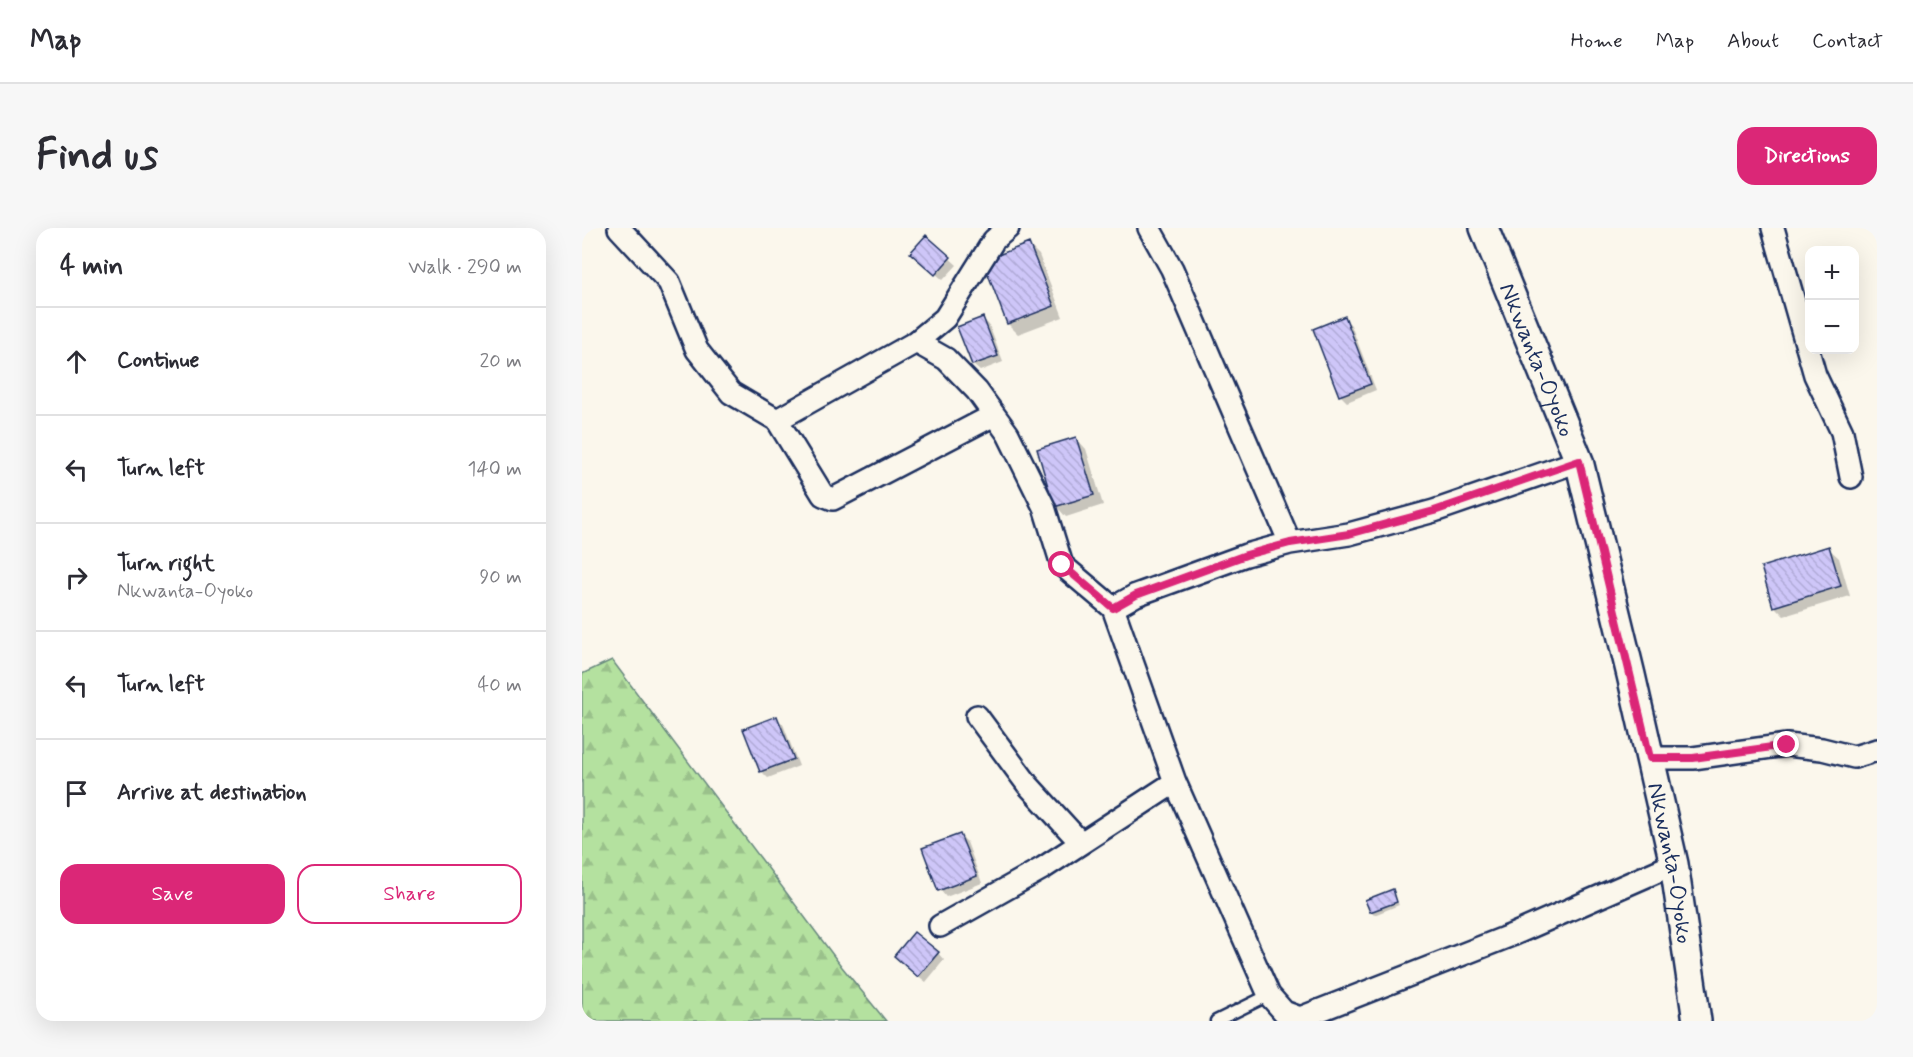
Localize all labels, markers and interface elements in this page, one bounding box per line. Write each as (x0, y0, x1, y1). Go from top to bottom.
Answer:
text: Map (30, 23, 81, 60)
text: Home (1571, 27, 1623, 55)
text: Map (1656, 27, 1694, 55)
text: About (1727, 27, 1779, 55)
text: Contact (1812, 27, 1883, 55)
button: Directions (1737, 127, 1877, 185)
text: Find us (36, 129, 158, 184)
map controls (1805, 246, 1859, 354)
button: + (1805, 246, 1859, 300)
text: 4 min (60, 250, 123, 284)
text: Walk · 290 m (408, 254, 522, 281)
street label: Nkwanta-Oyoko (1491, 278, 1581, 442)
button: − (1805, 300, 1859, 354)
icon: ahead (60, 345, 93, 378)
text: Continue (117, 347, 199, 375)
text: 20 m (479, 348, 522, 375)
icon: left (60, 453, 93, 486)
text: Turn left (117, 455, 205, 483)
text: 140 m (468, 456, 522, 483)
text: Turn right (117, 550, 215, 578)
route start (1048, 551, 1074, 577)
icon: right (60, 561, 93, 594)
text: 90 m (479, 564, 522, 591)
text: Nkwanta-Oyoko (117, 578, 253, 605)
icon: left (60, 669, 93, 702)
text: Turn left (117, 671, 205, 699)
text: 40 m (478, 672, 522, 699)
route end (1773, 731, 1799, 757)
icon: arrive (60, 777, 93, 810)
text: Arrive at destination (117, 779, 307, 807)
street label: Nkwanta-Oyoko (1639, 780, 1699, 946)
button: Save (60, 864, 285, 924)
button: Share (297, 864, 522, 924)

